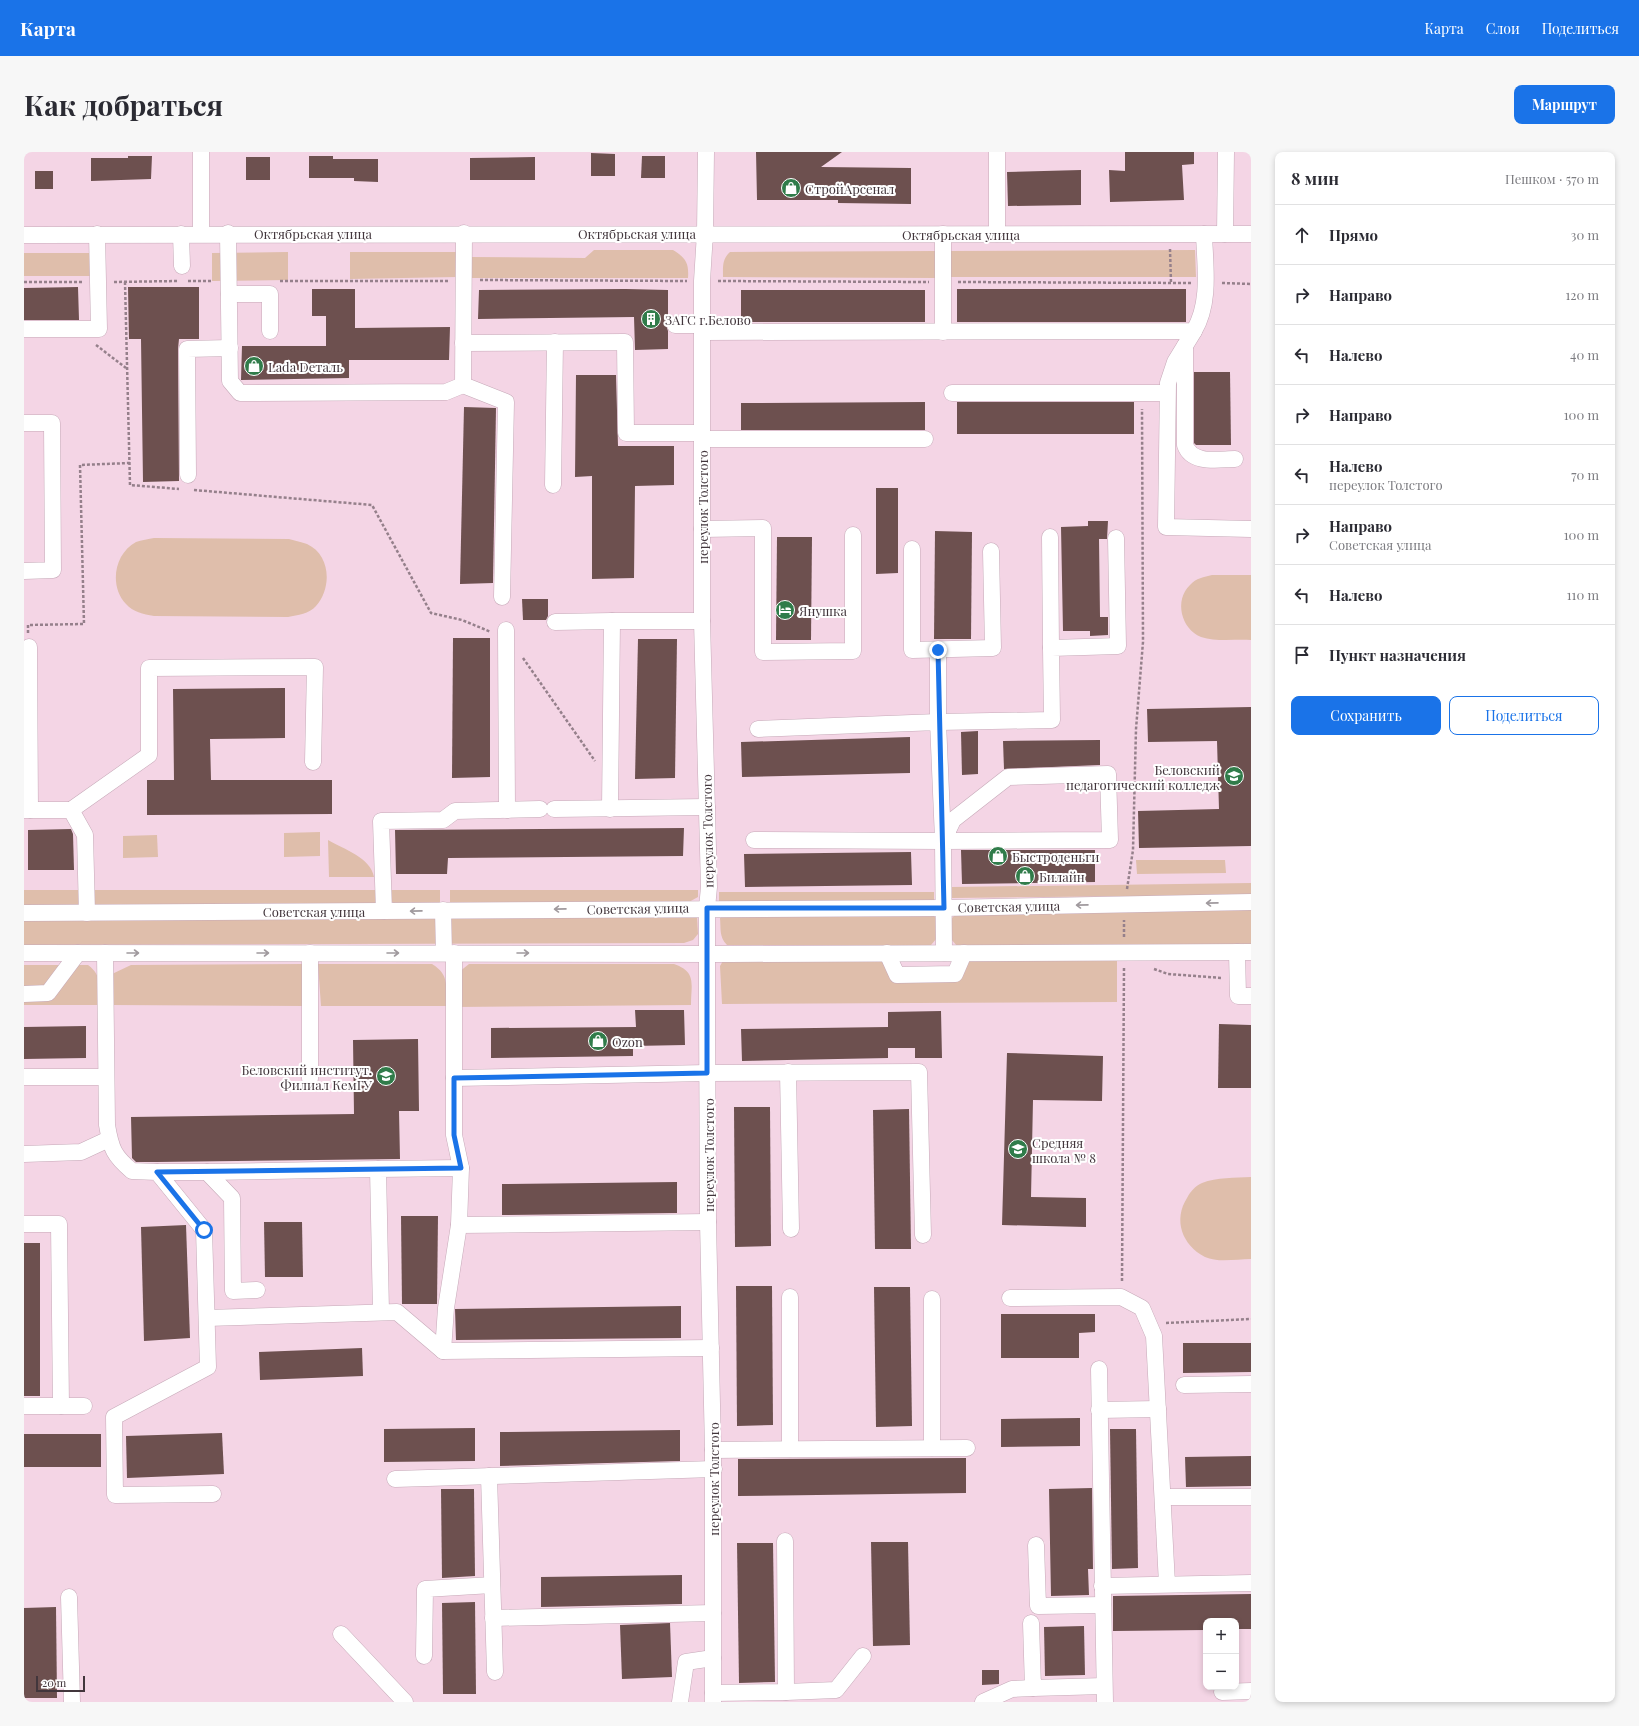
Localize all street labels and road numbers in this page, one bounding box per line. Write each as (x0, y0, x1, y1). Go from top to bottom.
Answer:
street label: Октябрьская улица (254, 225, 373, 242)
street label: Октябрьская улица (578, 225, 697, 242)
street label: Октябрьская улица (902, 226, 1021, 243)
street label: переулок Толстого (694, 450, 711, 564)
street label: переулок Толстого (698, 774, 716, 888)
street label: Советская улица (958, 897, 1061, 915)
street label: Советская улица (587, 899, 690, 917)
street label: Советская улица (263, 903, 366, 920)
street label: переулок Толстого (700, 1098, 717, 1212)
street label: переулок Толстого (705, 1422, 722, 1536)

